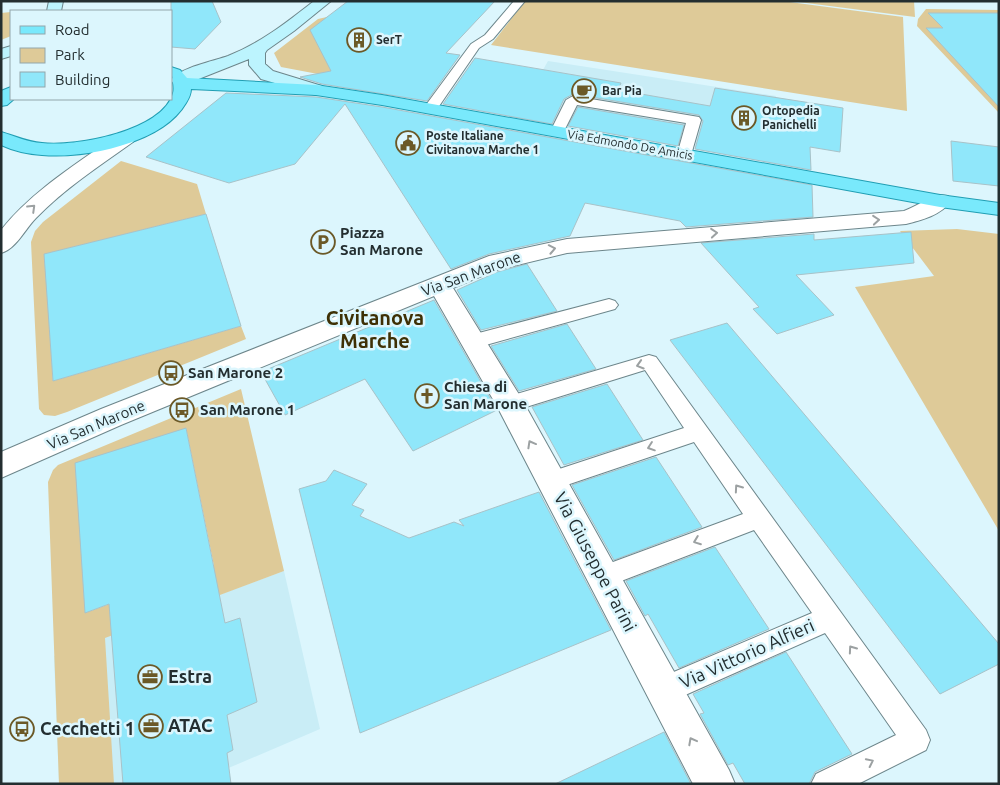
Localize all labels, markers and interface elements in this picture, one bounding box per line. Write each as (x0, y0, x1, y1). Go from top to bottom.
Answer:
legend (10, 10, 172, 100)
text: Road (55, 21, 90, 38)
building icon: SerT (346, 27, 372, 53)
place label: SerT (376, 33, 402, 46)
text: Park (55, 46, 85, 63)
text: Building (55, 71, 110, 88)
cafe icon: Bar Pia (571, 78, 597, 104)
place label: Bar Pia (602, 84, 642, 97)
place label: Ortopedia Panichelli (762, 104, 820, 131)
building icon: Ortopedia Panichelli (731, 105, 757, 131)
street label: Via Edmondo De Amicis (566, 127, 694, 162)
place label: Poste Italiane Civitanova Marche 1 (426, 129, 539, 156)
public building icon: Poste Italiane Civitanova Marche 1 (395, 130, 421, 156)
one-way arrow (26, 205, 35, 214)
one-way arrow (872, 214, 880, 225)
place label: Piazza San Marone (340, 224, 423, 258)
one-way arrow (710, 228, 718, 239)
parking icon: Piazza San Marone (310, 229, 336, 255)
one-way arrow (548, 244, 557, 254)
street label: Via San Marone (419, 248, 523, 299)
district label: Civitanova Marche (326, 306, 424, 352)
one-way arrow (637, 359, 645, 369)
bus stop icon: San Marone 2 (158, 360, 184, 386)
place label: San Marone 2 (188, 364, 283, 381)
place label: Chiesa di San Marone (444, 378, 527, 412)
church icon: Chiesa di San Marone (414, 383, 440, 409)
street label: Via San Marone (44, 396, 147, 453)
bus stop icon: San Marone 1 (169, 397, 195, 423)
place label: San Marone 1 (200, 401, 295, 418)
one-way arrow (528, 440, 538, 449)
one-way arrow (648, 442, 656, 452)
one-way arrow (735, 484, 744, 494)
street label: Via Giuseppe Parini (551, 488, 641, 635)
one-way arrow (693, 535, 702, 545)
street label: Via Vittorio Alfieri (676, 614, 817, 692)
one-way arrow (849, 645, 858, 655)
office icon: Estra (137, 664, 163, 690)
place label: Estra (168, 666, 212, 686)
office icon: ATAC (138, 713, 164, 739)
place label: ATAC (168, 715, 213, 735)
bus stop icon: Cecchetti 1 (9, 716, 35, 742)
place label: Cecchetti 1 (40, 718, 135, 738)
one-way arrow (688, 737, 698, 746)
one-way arrow (865, 758, 874, 769)

